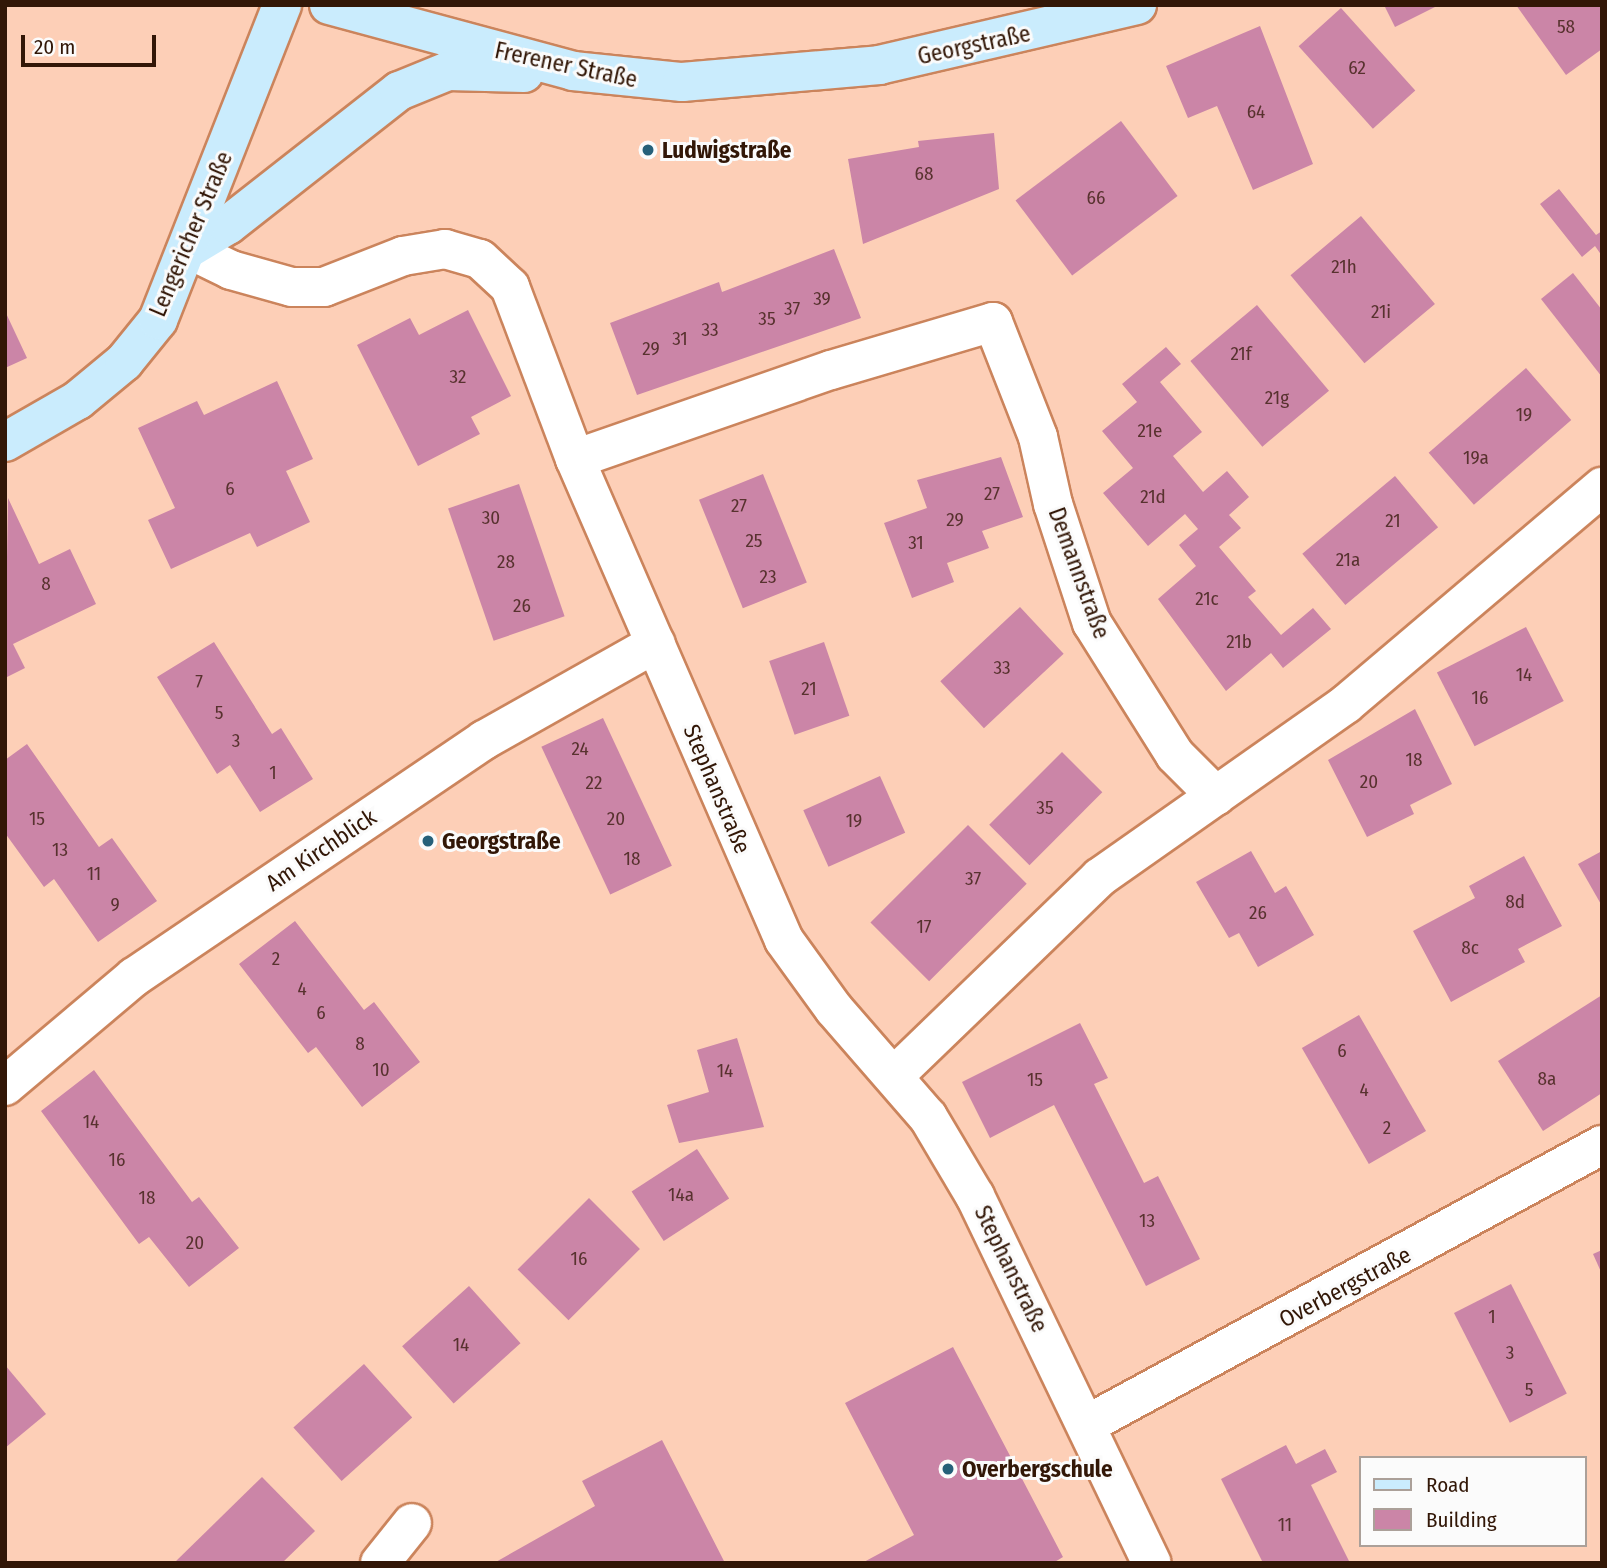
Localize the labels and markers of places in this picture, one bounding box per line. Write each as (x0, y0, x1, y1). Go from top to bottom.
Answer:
place label: Ludwigstraße (662, 136, 792, 164)
marker: Ludwigstraße (640, 142, 656, 158)
place label: Georgstraße (442, 827, 561, 855)
marker: Georgstraße (420, 833, 436, 849)
place label: Overbergschule (962, 1455, 1113, 1483)
marker: Overbergschule (940, 1461, 956, 1477)

